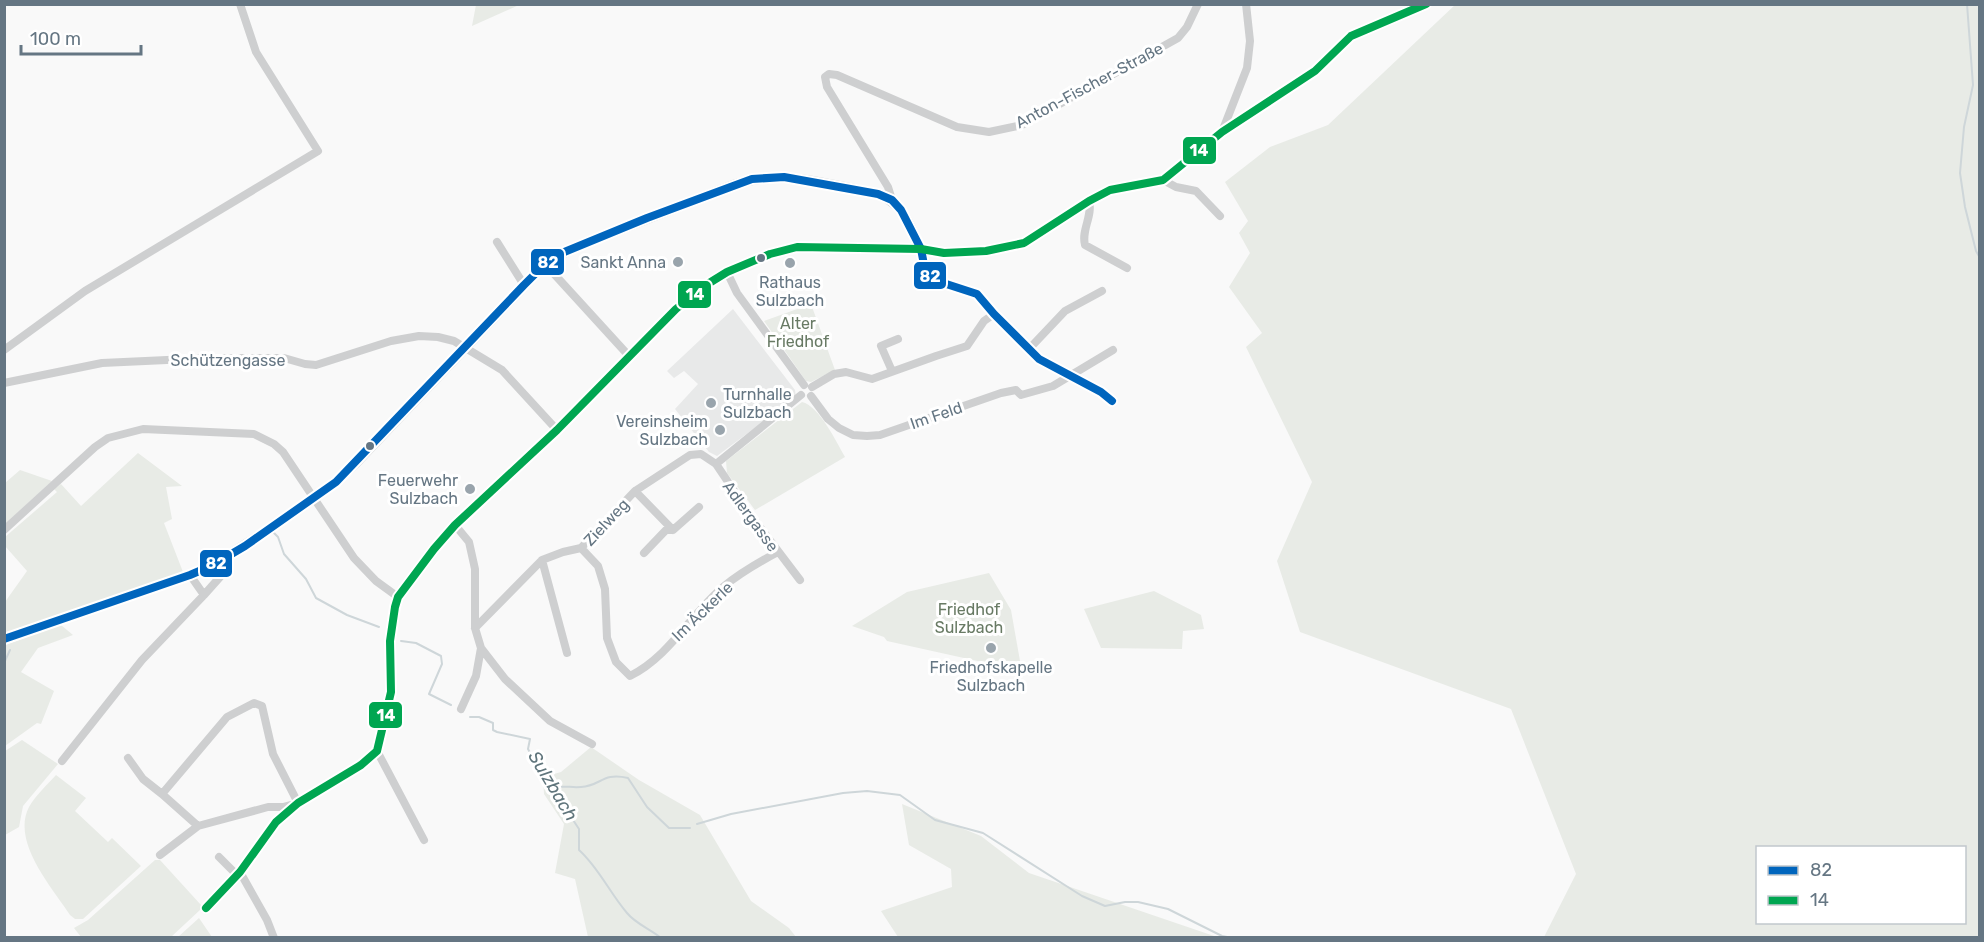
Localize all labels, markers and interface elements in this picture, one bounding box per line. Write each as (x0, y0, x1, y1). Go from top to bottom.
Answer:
scale bar (21, 18, 141, 56)
text: 100 m (30, 28, 81, 50)
street label: Anton-Fischer-Straße (1012, 38, 1166, 132)
line badge: 14 (1182, 136, 1217, 165)
text: 14 (1190, 141, 1209, 160)
line badge: 82 (530, 248, 565, 276)
unlabelled marker (755, 252, 767, 264)
text: 82 (537, 253, 559, 272)
place label: Sankt Anna (581, 253, 666, 272)
marker: Sankt Anna (671, 255, 685, 269)
marker: Rathaus Sulzbach (783, 256, 797, 270)
line badge: 82 (913, 261, 947, 290)
text: 82 (919, 267, 941, 286)
place label: Rathaus Sulzbach (756, 273, 824, 310)
line badge: 14 (677, 280, 712, 309)
text: 14 (686, 285, 705, 304)
park label: Alter Friedhof (767, 314, 830, 351)
street label: Schützengasse (171, 351, 285, 370)
place label: Turnhalle Sulzbach (723, 385, 792, 422)
marker: Turnhalle Sulzbach (704, 396, 718, 410)
street label: Im Feld (908, 398, 965, 433)
place label: Vereinsheim Sulzbach (616, 412, 708, 449)
marker: Vereinsheim Sulzbach (713, 423, 727, 437)
unlabelled marker (364, 440, 376, 452)
place label: Feuerwehr Sulzbach (378, 471, 458, 508)
street label: Adlergasse (719, 477, 783, 555)
marker: Feuerwehr Sulzbach (463, 482, 477, 496)
street label: Zielweg (580, 495, 633, 550)
line badge: 82 (199, 549, 233, 578)
text: 82 (205, 554, 227, 573)
street label: Im Äckerle (668, 578, 737, 645)
park label: Friedhof Sulzbach (935, 600, 1003, 637)
marker: Friedhofskapelle Sulzbach (984, 641, 998, 655)
place label: Friedhofskapelle Sulzbach (930, 658, 1052, 695)
line badge: 14 (368, 701, 403, 729)
text: 14 (377, 706, 396, 725)
water label: Sulzbach (524, 747, 582, 825)
legend (1756, 846, 1966, 924)
text: 82 (1810, 859, 1832, 881)
text: 14 (1810, 889, 1829, 911)

